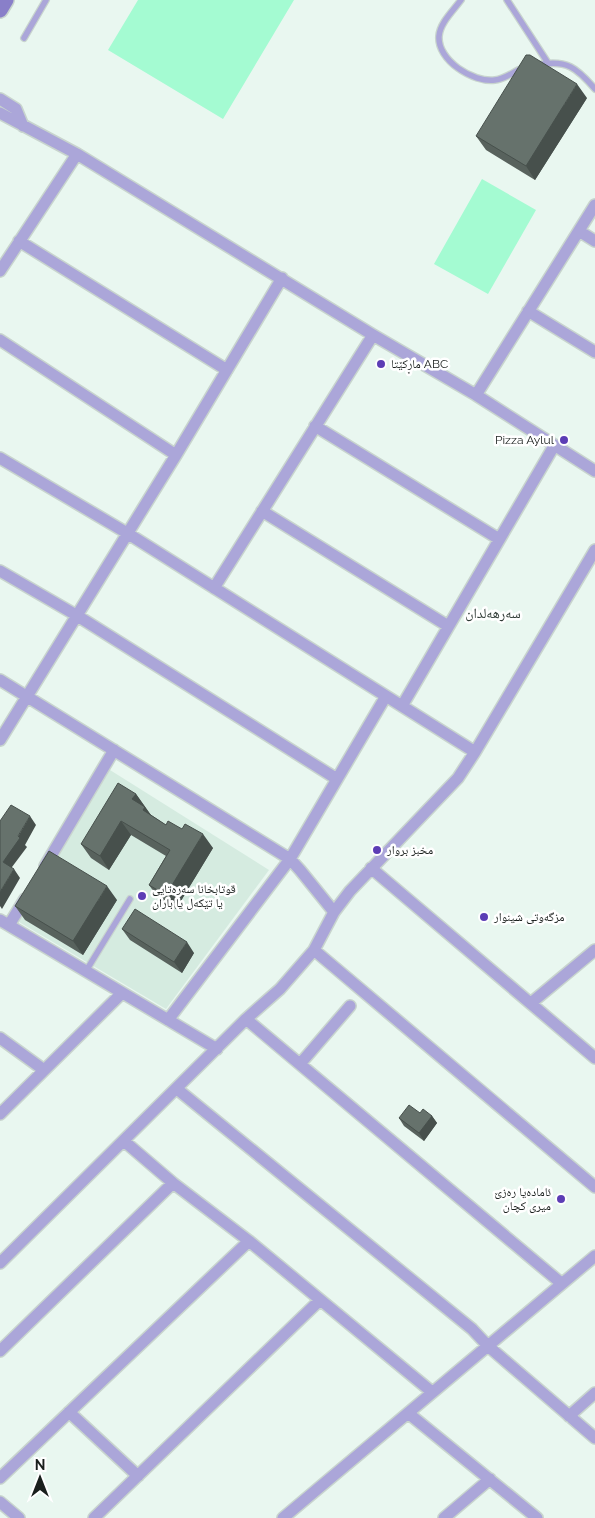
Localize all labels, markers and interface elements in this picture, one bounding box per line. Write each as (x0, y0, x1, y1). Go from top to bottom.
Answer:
place label: ماڕکێتا ABC (391, 357, 448, 374)
marker: ماڕکێتا ABC (375, 358, 387, 370)
place label: Pizza Aylul (495, 433, 555, 447)
marker: Pizza Aylul (558, 434, 570, 446)
district label: سەرهەلدان (465, 605, 521, 622)
place label: مخبز بروار (386, 843, 433, 857)
marker: مخبز بروار (371, 844, 383, 856)
place label: قوتابخانا سەرەتایی یا تێکەل یا باران (152, 882, 236, 910)
marker: قوتابخانا سەرەتایی یا تێکەل یا باران (136, 890, 148, 902)
place label: مزگەوتی شينوار (493, 910, 565, 924)
marker: مزگەوتی شينوار (478, 911, 490, 923)
place label: ئامادەيا رەزێ ميرى كچان (495, 1185, 551, 1213)
marker: ئامادەيا رەزێ ميرى كچان (555, 1193, 567, 1205)
north arrow (15, 1453, 65, 1503)
text: N (35, 1457, 45, 1473)

